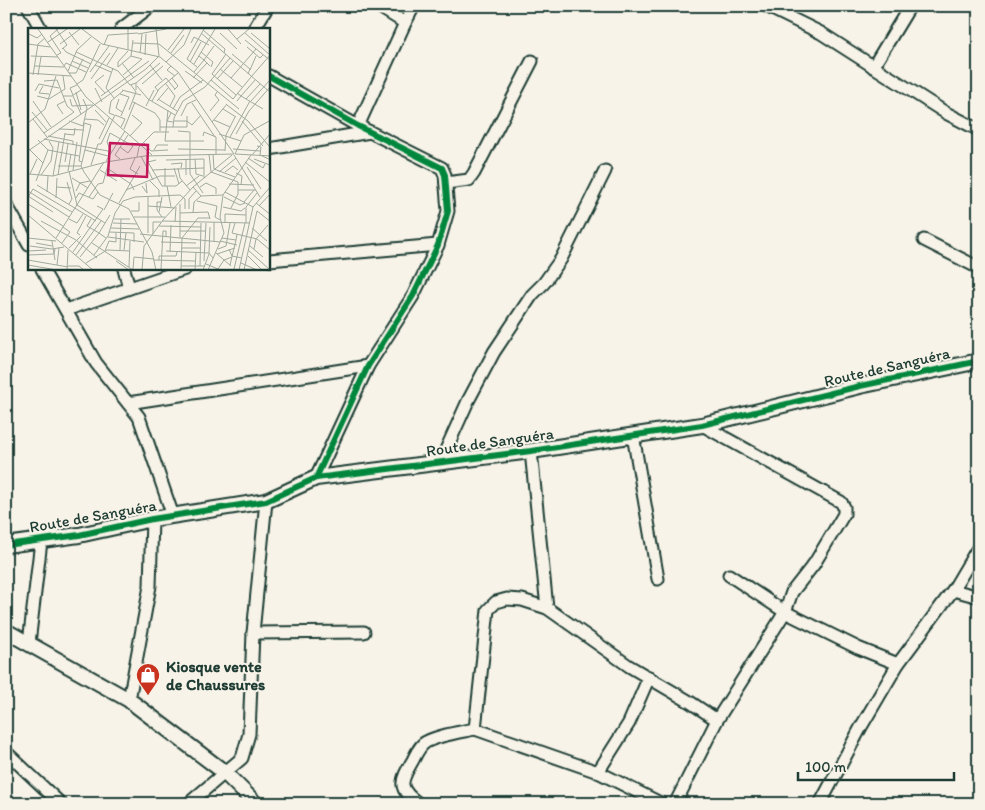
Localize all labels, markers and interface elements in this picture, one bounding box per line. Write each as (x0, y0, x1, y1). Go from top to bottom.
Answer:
inset map (28, 28, 270, 270)
street label: Route de Sanguéra (822, 343, 952, 391)
street label: Route de Sanguéra (425, 424, 556, 460)
street label: Route de Sanguéra (28, 495, 159, 537)
place label: Kiosque vente de Chaussures (166, 657, 265, 694)
shop icon: Kiosque vente de Chaussures (135, 662, 161, 696)
scale bar (798, 750, 954, 782)
text: 100 m (805, 758, 847, 776)

